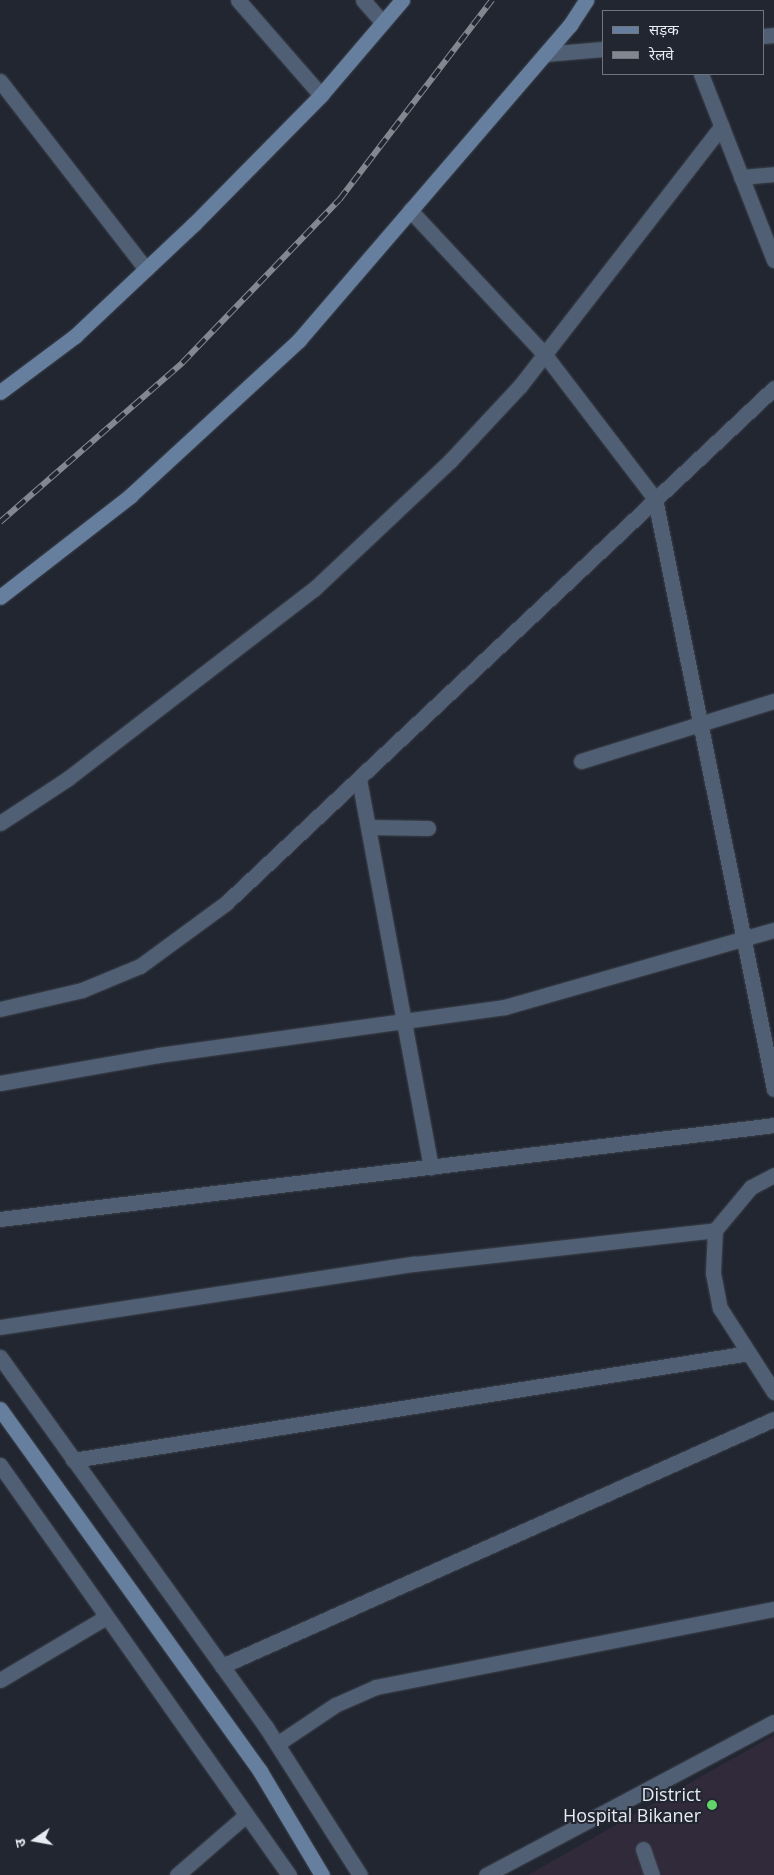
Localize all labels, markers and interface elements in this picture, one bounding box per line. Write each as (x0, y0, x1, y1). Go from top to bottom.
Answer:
legend (602, 10, 764, 75)
text: सड़क (649, 19, 679, 39)
text: रेलवे (649, 44, 674, 64)
place label: District Hospital Bikaner (563, 1784, 701, 1826)
marker: District Hospital Bikaner (705, 1798, 719, 1812)
north arrow (10, 1815, 60, 1865)
text: उ (10, 1837, 30, 1849)

